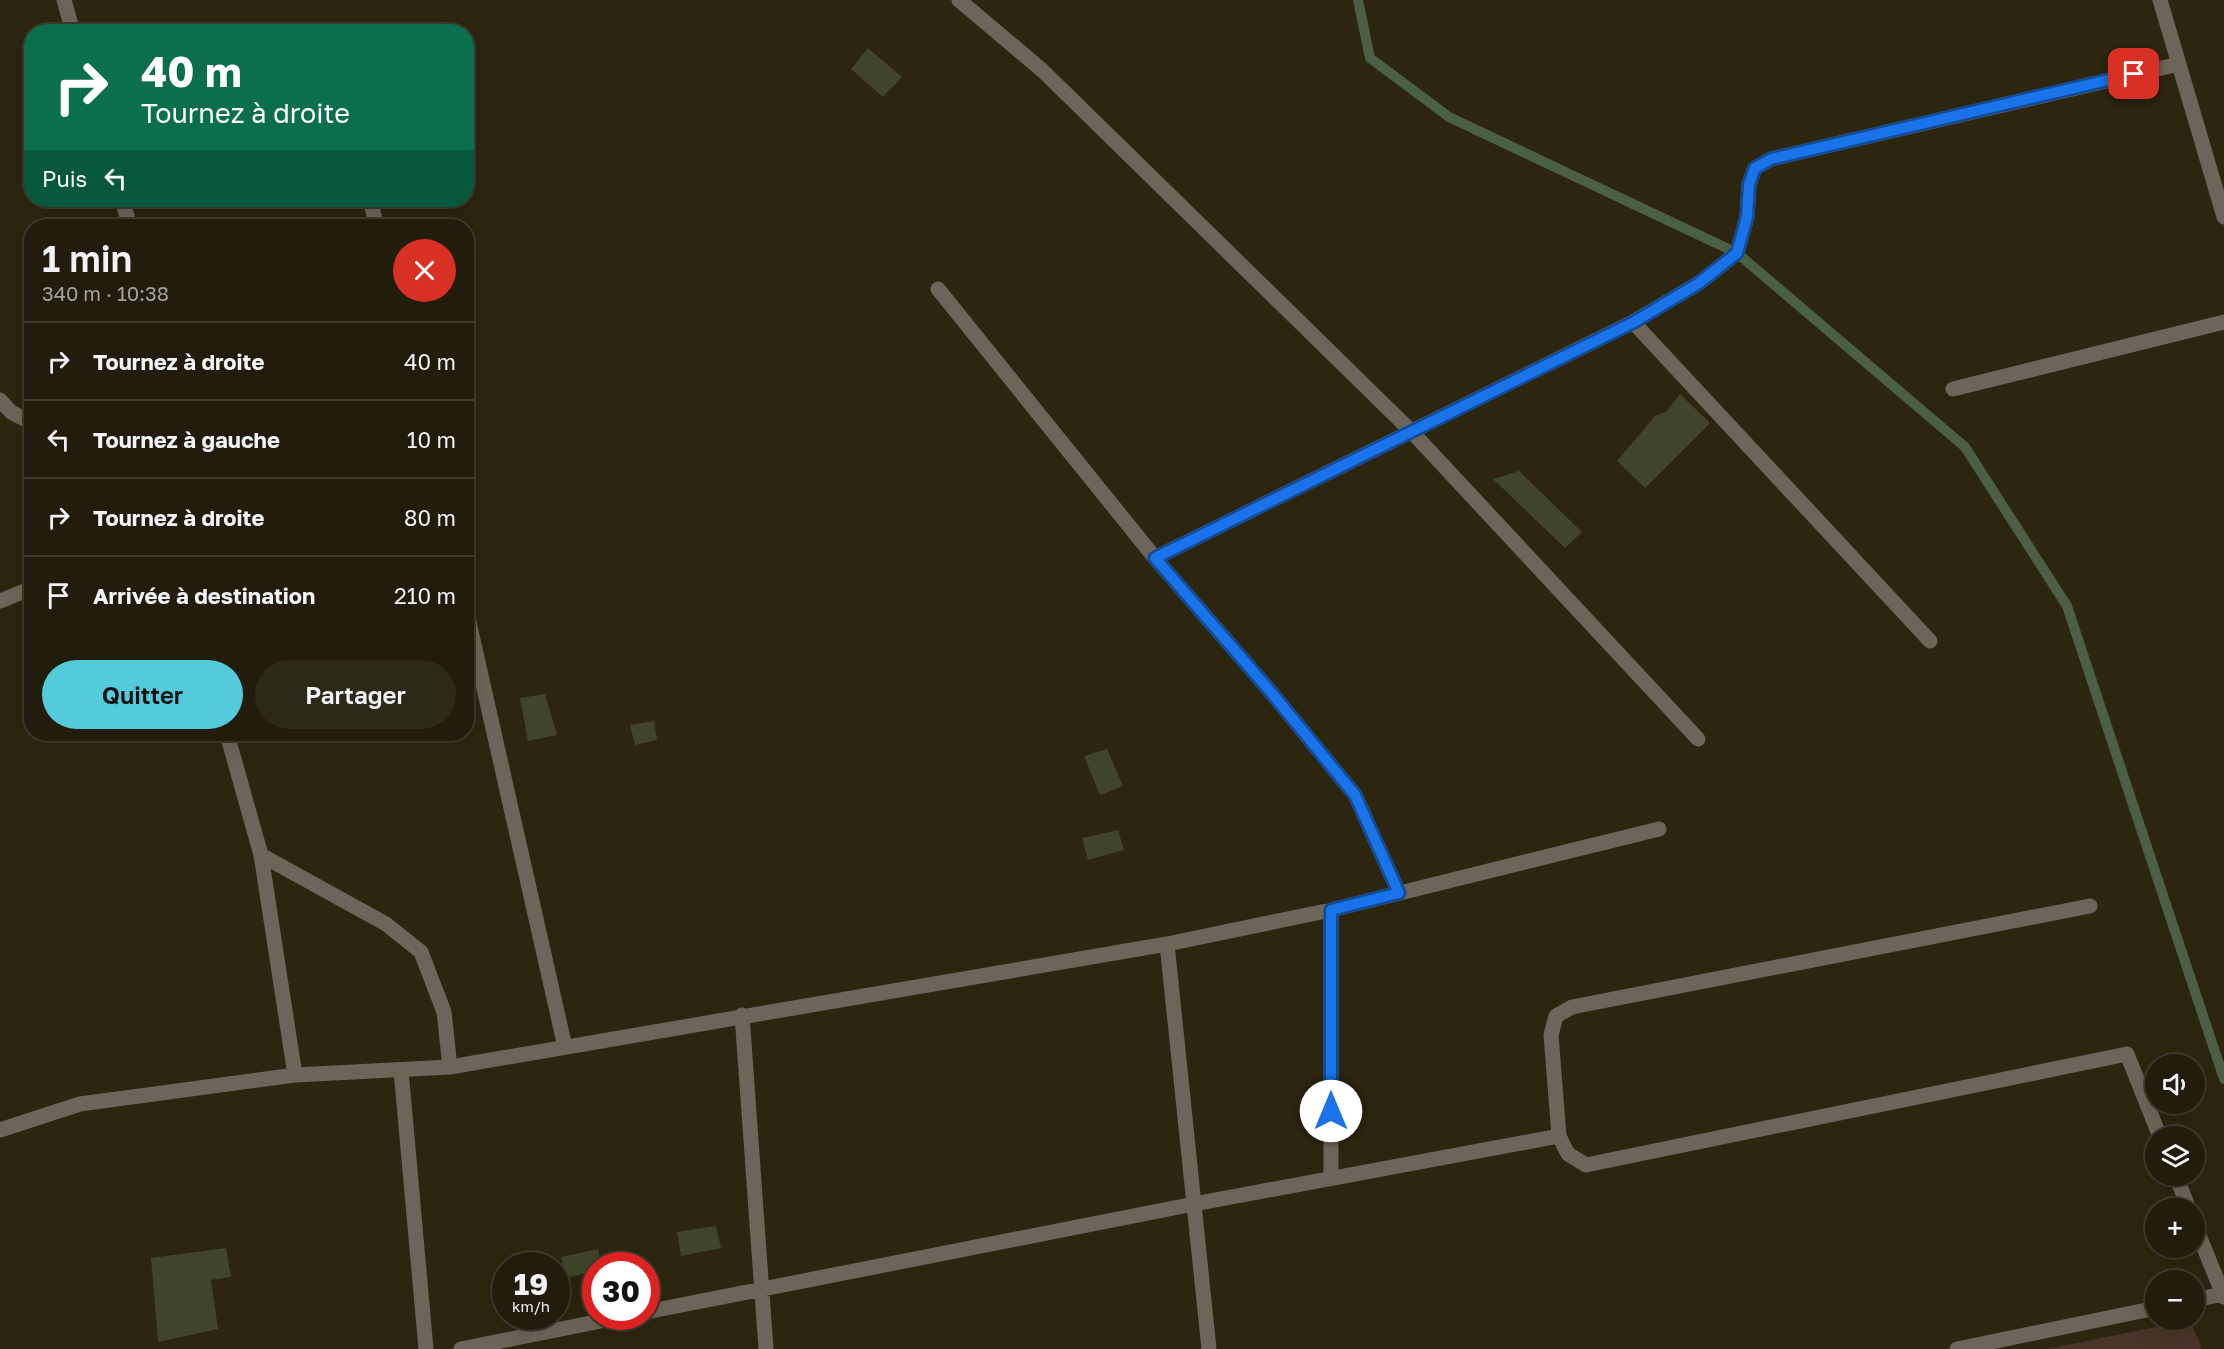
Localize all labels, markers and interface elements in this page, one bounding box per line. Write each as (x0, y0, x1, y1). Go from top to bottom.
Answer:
text: 40 m (141, 46, 242, 96)
icon: right (42, 48, 120, 126)
pin (2108, 48, 2159, 99)
icon: arrive (2117, 57, 2150, 90)
text: Tournez à droite (141, 97, 350, 129)
icon: left (99, 162, 132, 195)
text: Puis (42, 165, 87, 192)
text: 1 min (42, 237, 132, 280)
button: close (393, 239, 456, 302)
text: 340 m · 10:38 (42, 281, 169, 305)
icon: right (42, 345, 75, 378)
text: Tournez à droite (93, 348, 264, 375)
text: 40 m (404, 348, 456, 375)
icon: left (42, 423, 75, 456)
text: Tournez à gauche (93, 426, 280, 453)
text: 10 m (407, 426, 456, 453)
icon: right (42, 501, 75, 534)
text: Tournez à droite (93, 504, 264, 531)
text: 80 m (404, 504, 456, 531)
icon: arrive (42, 579, 75, 612)
text: Arrivée à destination (93, 582, 315, 609)
text: 210 m (394, 582, 456, 609)
button: Quitter (42, 660, 243, 729)
button: Partager (255, 660, 456, 729)
map controls (2145, 1054, 2205, 1330)
button: sound (2145, 1054, 2205, 1114)
position arrow (1299, 1079, 1363, 1143)
button: layers (2145, 1126, 2205, 1186)
button: + (2145, 1198, 2205, 1258)
speed limit sign: 30 (582, 1252, 660, 1330)
text: 19 (514, 1266, 548, 1302)
button: − (2145, 1270, 2205, 1330)
text: km/h (512, 1297, 550, 1315)

